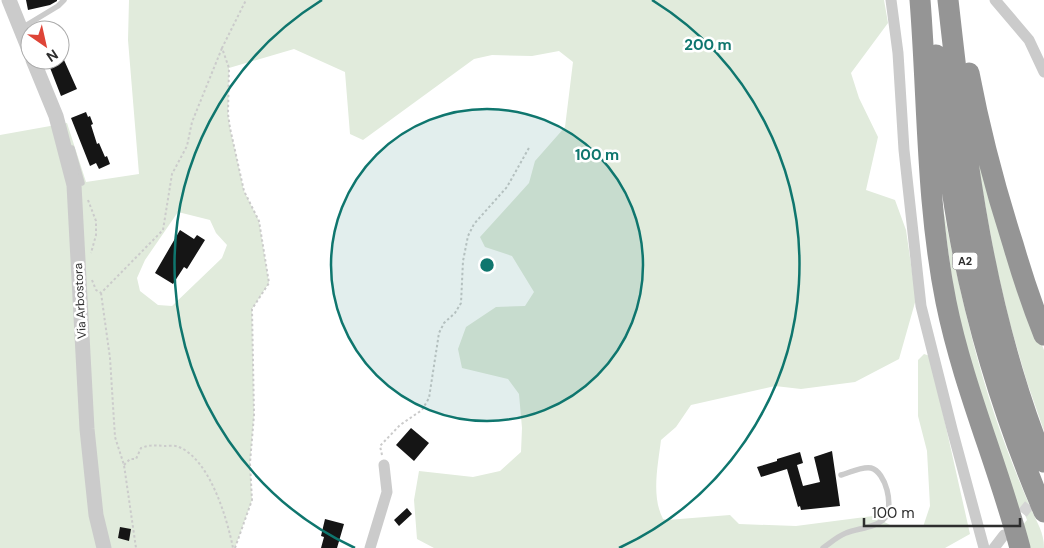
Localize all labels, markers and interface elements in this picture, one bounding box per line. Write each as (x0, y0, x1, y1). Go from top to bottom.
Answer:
north arrow (20, 20, 70, 70)
text: 200 m (684, 35, 732, 55)
text: N (43, 45, 62, 66)
text: 100 m (575, 145, 619, 165)
road number: A2 (952, 252, 978, 270)
centre of rings (478, 256, 496, 274)
street label: Via Arbostora (70, 263, 90, 339)
scale bar (864, 496, 1020, 528)
text: 100 m (872, 503, 915, 523)

